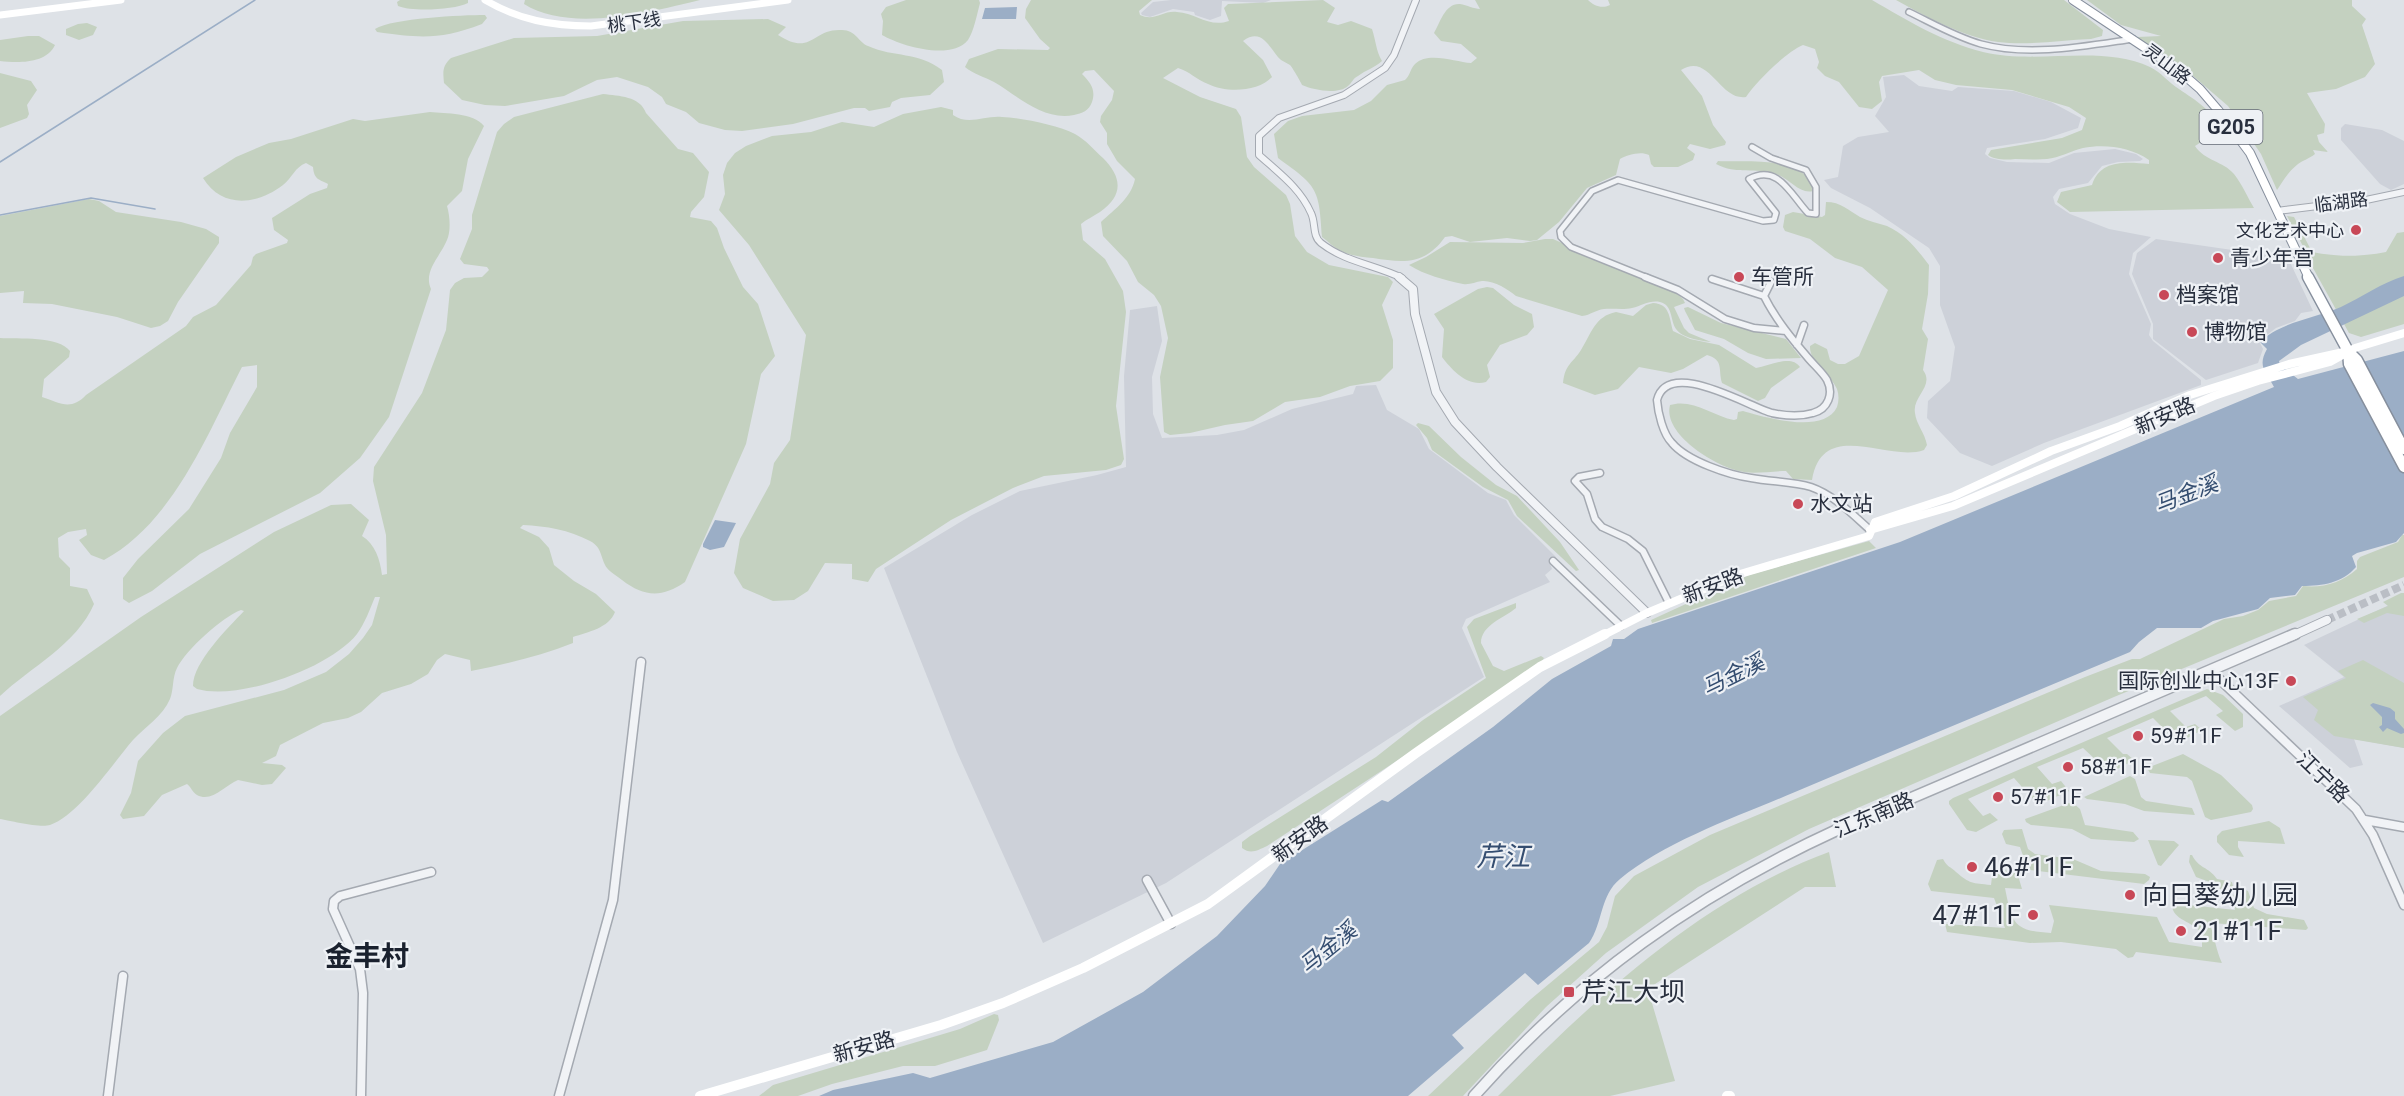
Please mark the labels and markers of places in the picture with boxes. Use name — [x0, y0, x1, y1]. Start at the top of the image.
place label: 文化艺术中心 — [2236, 220, 2344, 241]
marker: 文化艺术中心 — [2349, 223, 2363, 237]
place label: 青少年宫 — [2230, 246, 2314, 270]
marker: 青少年宫 — [2211, 251, 2225, 265]
place label: 车管所 — [1751, 265, 1814, 289]
marker: 车管所 — [1732, 270, 1746, 284]
place label: 档案馆 — [2176, 283, 2239, 307]
marker: 档案馆 — [2157, 288, 2171, 302]
place label: 博物馆 — [2204, 320, 2267, 344]
marker: 博物馆 — [2185, 325, 2199, 339]
place label: 水文站 — [1810, 492, 1873, 516]
marker: 水文站 — [1791, 497, 1805, 511]
place label: 国际创业中心13F — [2118, 669, 2279, 693]
marker: 国际创业中心13F — [2284, 674, 2298, 688]
place label: 59#11F — [2150, 724, 2222, 748]
marker: 59#11F — [2131, 729, 2145, 743]
place label: 58#11F — [2080, 755, 2152, 779]
marker: 58#11F — [2061, 760, 2075, 774]
place label: 57#11F — [2010, 785, 2082, 809]
marker: 57#11F — [1991, 790, 2005, 804]
place label: 46#11F — [1984, 852, 2073, 882]
marker: 46#11F — [1965, 860, 1979, 874]
place label: 向日葵幼儿园 — [2142, 880, 2298, 910]
marker: 向日葵幼儿园 — [2123, 888, 2137, 902]
place label: 47#11F — [1932, 900, 2021, 930]
marker: 47#11F — [2026, 908, 2040, 922]
place label: 21#11F — [2193, 916, 2282, 946]
marker: 21#11F — [2174, 924, 2188, 938]
place label: 芹江大坝 — [1581, 977, 1685, 1007]
marker: 芹江大坝 — [1562, 985, 1576, 999]

